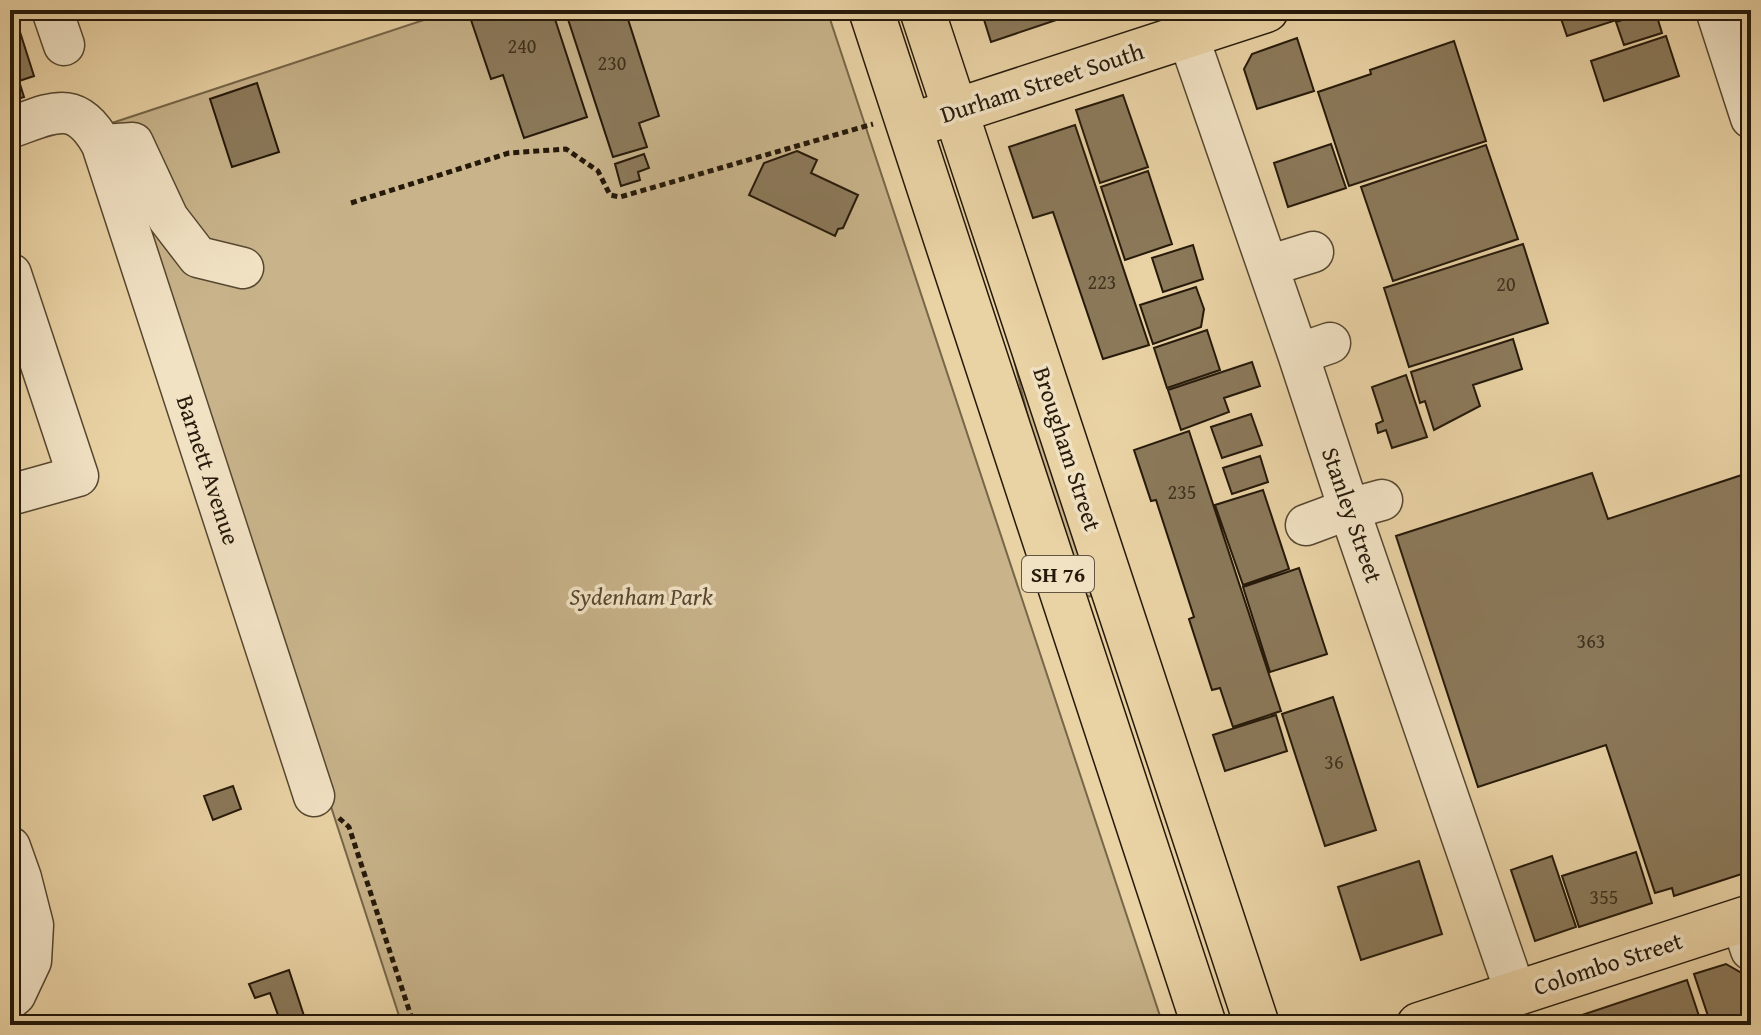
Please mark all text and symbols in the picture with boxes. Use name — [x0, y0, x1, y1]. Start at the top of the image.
house number: 240 — [508, 31, 536, 60]
street label: Durham Street South — [936, 33, 1149, 132]
house number: 230 — [598, 48, 626, 77]
house number: 223 — [1088, 267, 1116, 296]
house number: 20 — [1496, 269, 1516, 298]
street label: Brougham Street — [1024, 362, 1111, 536]
street label: Barnett Avenue — [168, 390, 249, 549]
street label: Stanley Street — [1313, 442, 1392, 588]
house number: 235 — [1168, 477, 1196, 506]
road number: SH 76 — [1022, 556, 1094, 592]
park label: Sydenham Park — [569, 579, 713, 614]
house number: 363 — [1577, 626, 1605, 655]
house number: 36 — [1324, 747, 1344, 776]
house number: 355 — [1590, 882, 1618, 911]
street label: Colombo Street — [1529, 923, 1687, 1004]

